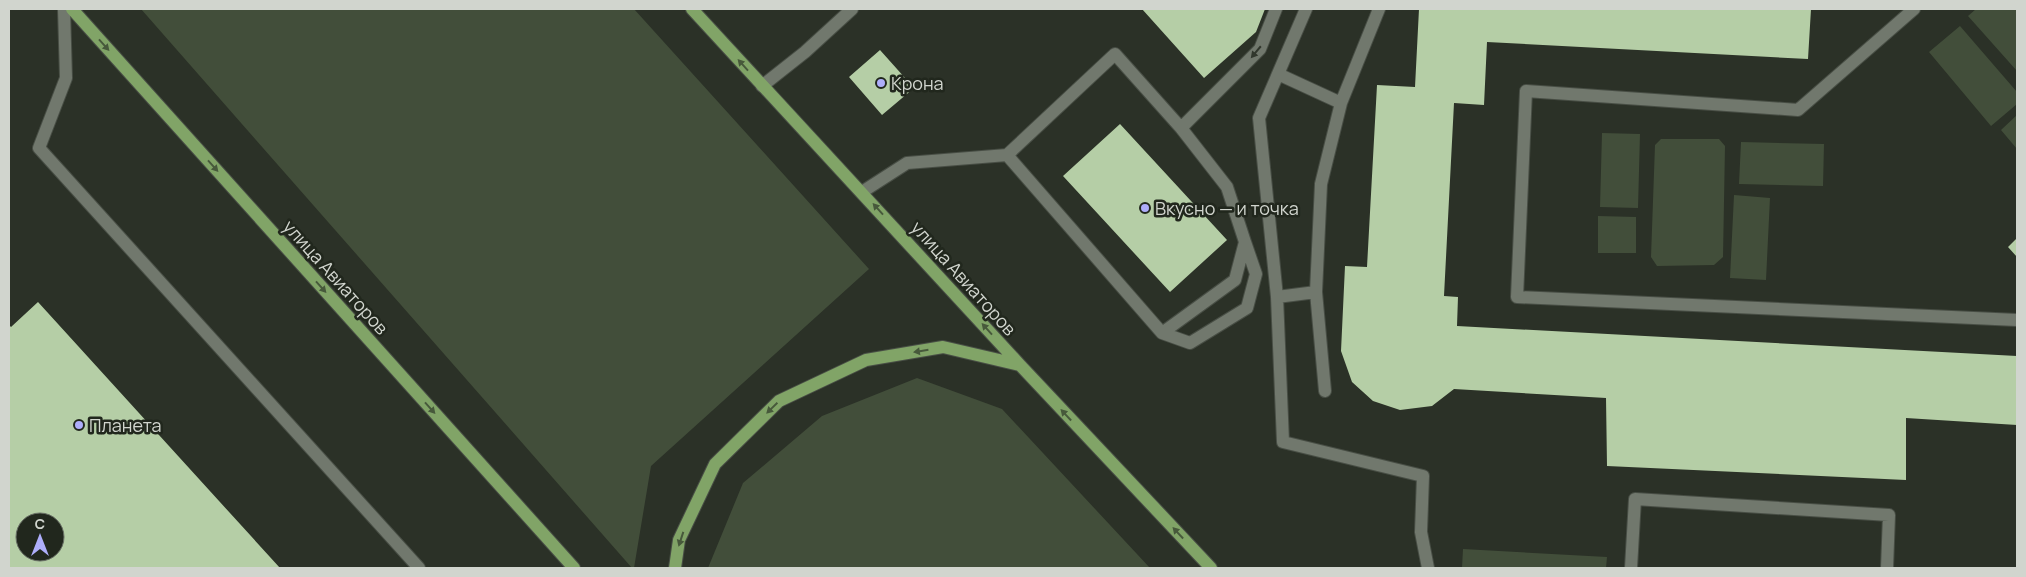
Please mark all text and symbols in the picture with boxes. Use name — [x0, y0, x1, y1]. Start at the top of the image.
one-way arrow — [98, 39, 110, 51]
one-way arrow — [1250, 46, 1261, 59]
one-way arrow — [737, 59, 749, 71]
place label: Крона — [891, 71, 944, 95]
marker: Крона — [875, 77, 887, 89]
one-way arrow — [207, 159, 218, 172]
place label: Вкусно — и точка — [1155, 196, 1299, 220]
marker: Вкусно — и точка — [1139, 202, 1151, 214]
one-way arrow — [872, 204, 884, 216]
street label: улица Авиаторов — [278, 215, 394, 340]
street label: улица Авиаторов — [906, 216, 1022, 341]
one-way arrow — [315, 280, 327, 292]
one-way arrow — [981, 324, 993, 336]
one-way arrow — [913, 347, 929, 355]
one-way arrow — [424, 401, 436, 413]
one-way arrow — [766, 402, 778, 414]
one-way arrow — [1060, 409, 1072, 421]
place label: Планета — [89, 413, 162, 437]
marker: Планета — [73, 419, 85, 431]
north arrow — [15, 512, 65, 562]
text: С — [35, 514, 45, 533]
one-way arrow — [1172, 527, 1184, 539]
one-way arrow — [676, 532, 684, 547]

